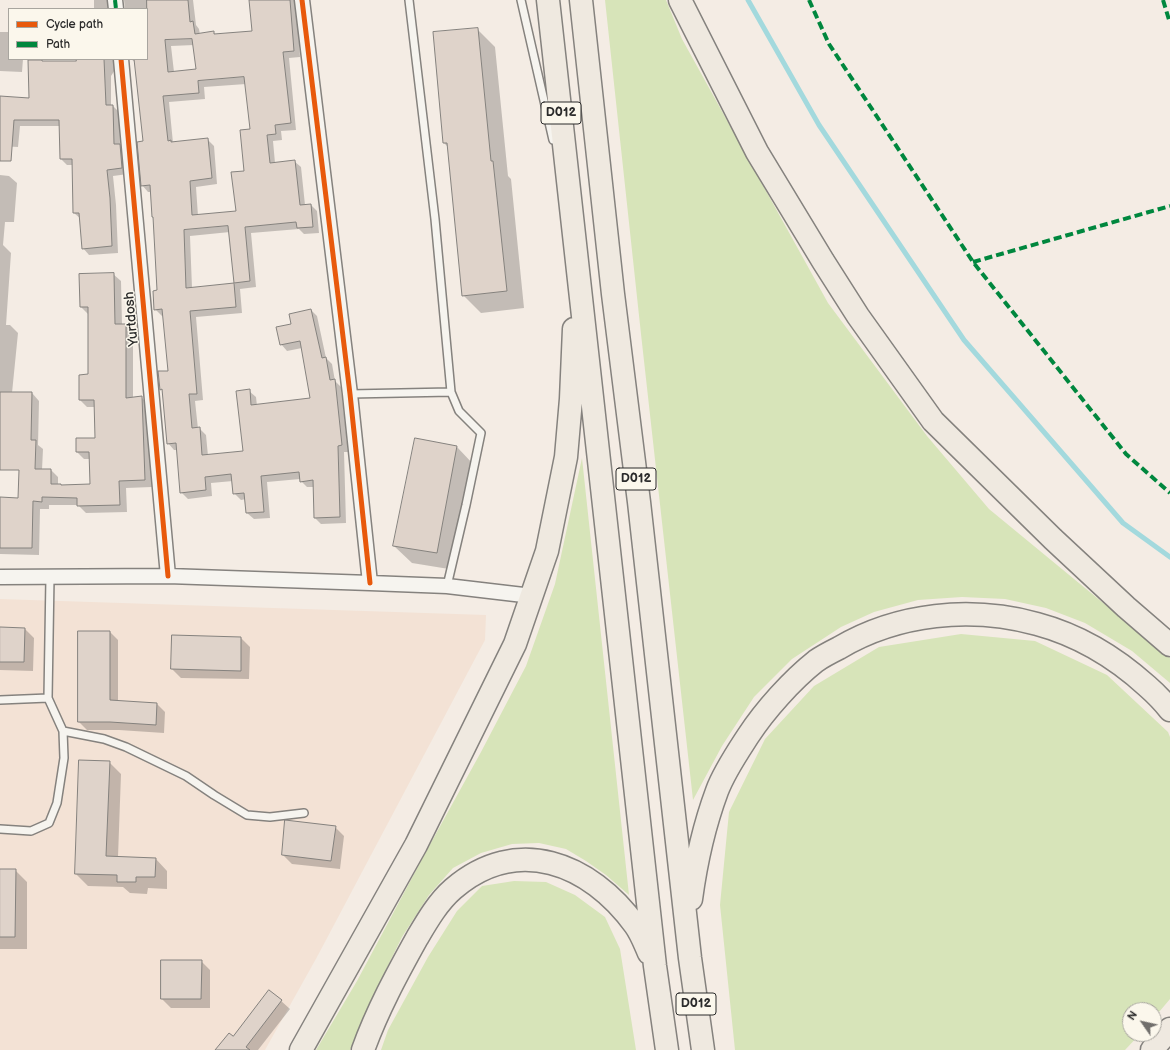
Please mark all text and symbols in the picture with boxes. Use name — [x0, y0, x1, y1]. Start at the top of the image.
legend — [8, 8, 148, 60]
text: Cycle path — [46, 17, 103, 32]
text: Path — [46, 37, 70, 52]
road number: D012 — [541, 102, 581, 124]
street label: Yurtdosh — [121, 291, 143, 347]
road number: D012 — [616, 468, 656, 490]
road number: D012 — [676, 993, 716, 1015]
north arrow — [1122, 1002, 1162, 1042]
text: N — [1125, 1009, 1140, 1023]

